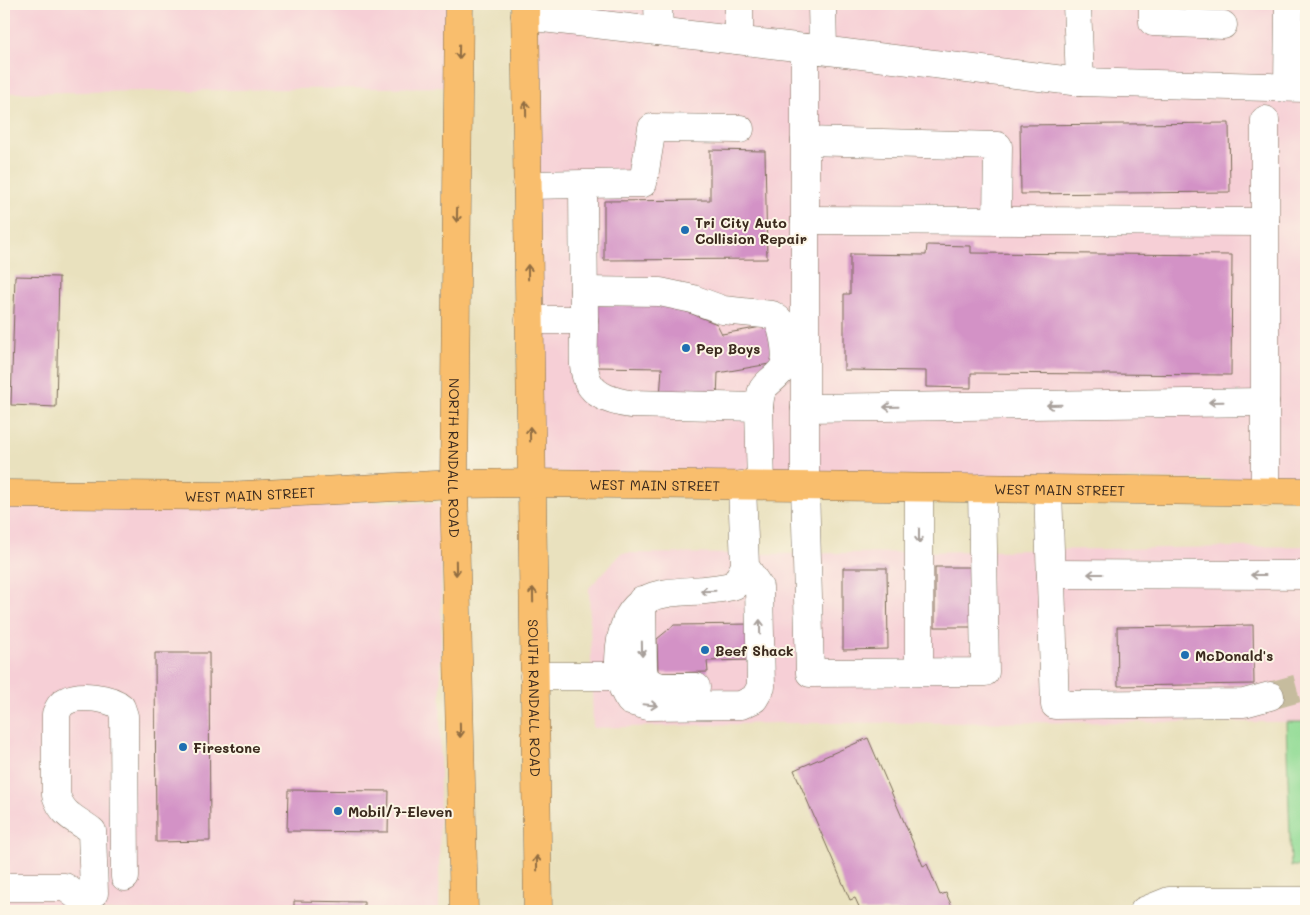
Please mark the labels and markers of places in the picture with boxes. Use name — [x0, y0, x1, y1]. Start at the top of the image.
place label: Tri City Auto Collision Repair — [695, 213, 807, 248]
marker: Tri City Auto Collision Repair — [679, 224, 691, 236]
place label: Pep Boys — [696, 339, 760, 358]
marker: Pep Boys — [680, 342, 692, 354]
place label: Beef Shack — [715, 641, 794, 660]
marker: Beef Shack — [699, 644, 711, 656]
place label: McDonald's — [1195, 646, 1273, 665]
marker: McDonald's — [1179, 649, 1191, 661]
place label: Firestone — [193, 738, 261, 757]
marker: Firestone — [177, 741, 189, 753]
place label: Mobil/7-Eleven — [348, 802, 452, 821]
marker: Mobil/7-Eleven — [332, 805, 344, 817]

